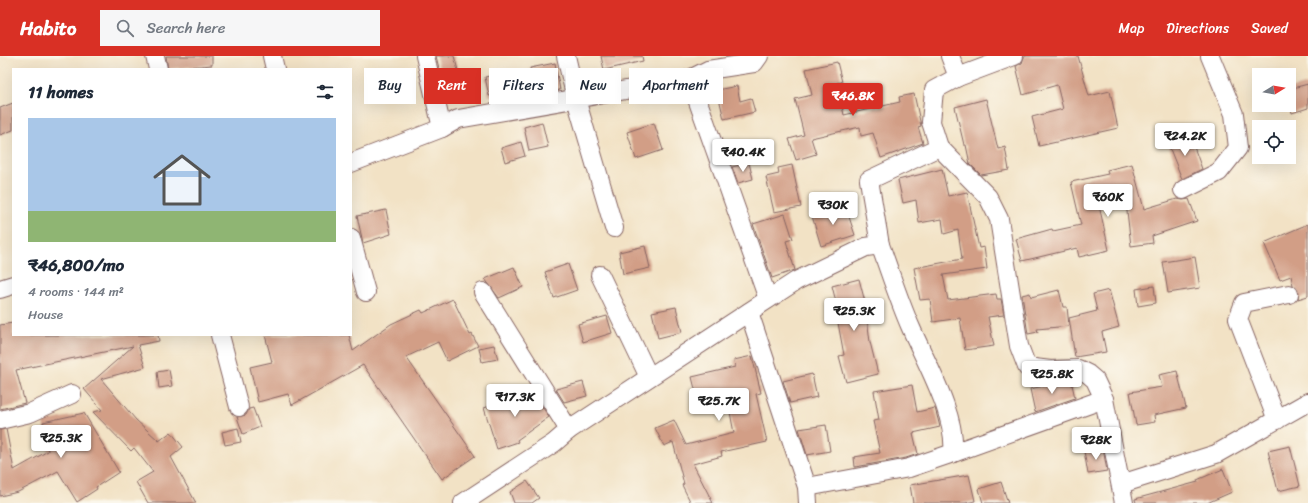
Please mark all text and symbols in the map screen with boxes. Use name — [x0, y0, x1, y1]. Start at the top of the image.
search box — [100, 10, 380, 46]
text: Habito — [20, 12, 76, 45]
text: Search here — [146, 15, 225, 41]
text: Map — [1118, 16, 1144, 41]
text: Directions — [1166, 16, 1229, 41]
text: Saved — [1251, 16, 1288, 41]
icon: search — [114, 17, 136, 39]
chip: Buy — [364, 68, 416, 104]
chip: Rent — [424, 68, 481, 104]
chip: Filters — [489, 68, 558, 104]
chip: New — [566, 68, 621, 104]
chip: Apartment — [629, 68, 723, 104]
north arrow — [1252, 68, 1296, 112]
map controls — [1252, 68, 1296, 164]
text: 11 homes — [28, 77, 93, 107]
icon: filters — [314, 81, 336, 103]
pin: ₹46.8K — [820, 83, 886, 117]
text: ₹46.8K — [832, 84, 874, 107]
button: locate — [1252, 120, 1296, 164]
pin: ₹24.2K — [1152, 123, 1218, 157]
text: ₹24.2K — [1164, 124, 1206, 147]
pin: ₹40.4K — [710, 139, 776, 173]
text: ₹40.4K — [721, 140, 765, 163]
icon: home — [146, 144, 218, 216]
pin: ₹60K — [1084, 184, 1132, 218]
text: ₹60K — [1093, 185, 1123, 208]
pin: ₹30K — [809, 192, 857, 226]
text: ₹30K — [818, 193, 848, 216]
text: ₹46,800/mo — [28, 250, 124, 280]
text: 4 rooms · 144 m² — [28, 280, 124, 303]
pin: ₹25.3K — [821, 298, 887, 332]
text: ₹25.3K — [833, 299, 875, 322]
text: House — [28, 303, 63, 326]
pin: ₹25.8K — [1019, 361, 1085, 395]
text: ₹25.8K — [1031, 362, 1073, 385]
pin: ₹17.3K — [482, 384, 548, 418]
text: ₹17.3K — [495, 385, 535, 408]
pin: ₹25.7K — [686, 388, 752, 422]
text: ₹25.7K — [698, 389, 740, 412]
pin: ₹25.3K — [28, 425, 94, 459]
text: ₹25.3K — [40, 426, 82, 449]
pin: ₹28K — [1072, 427, 1120, 461]
text: ₹28K — [1081, 428, 1111, 451]

